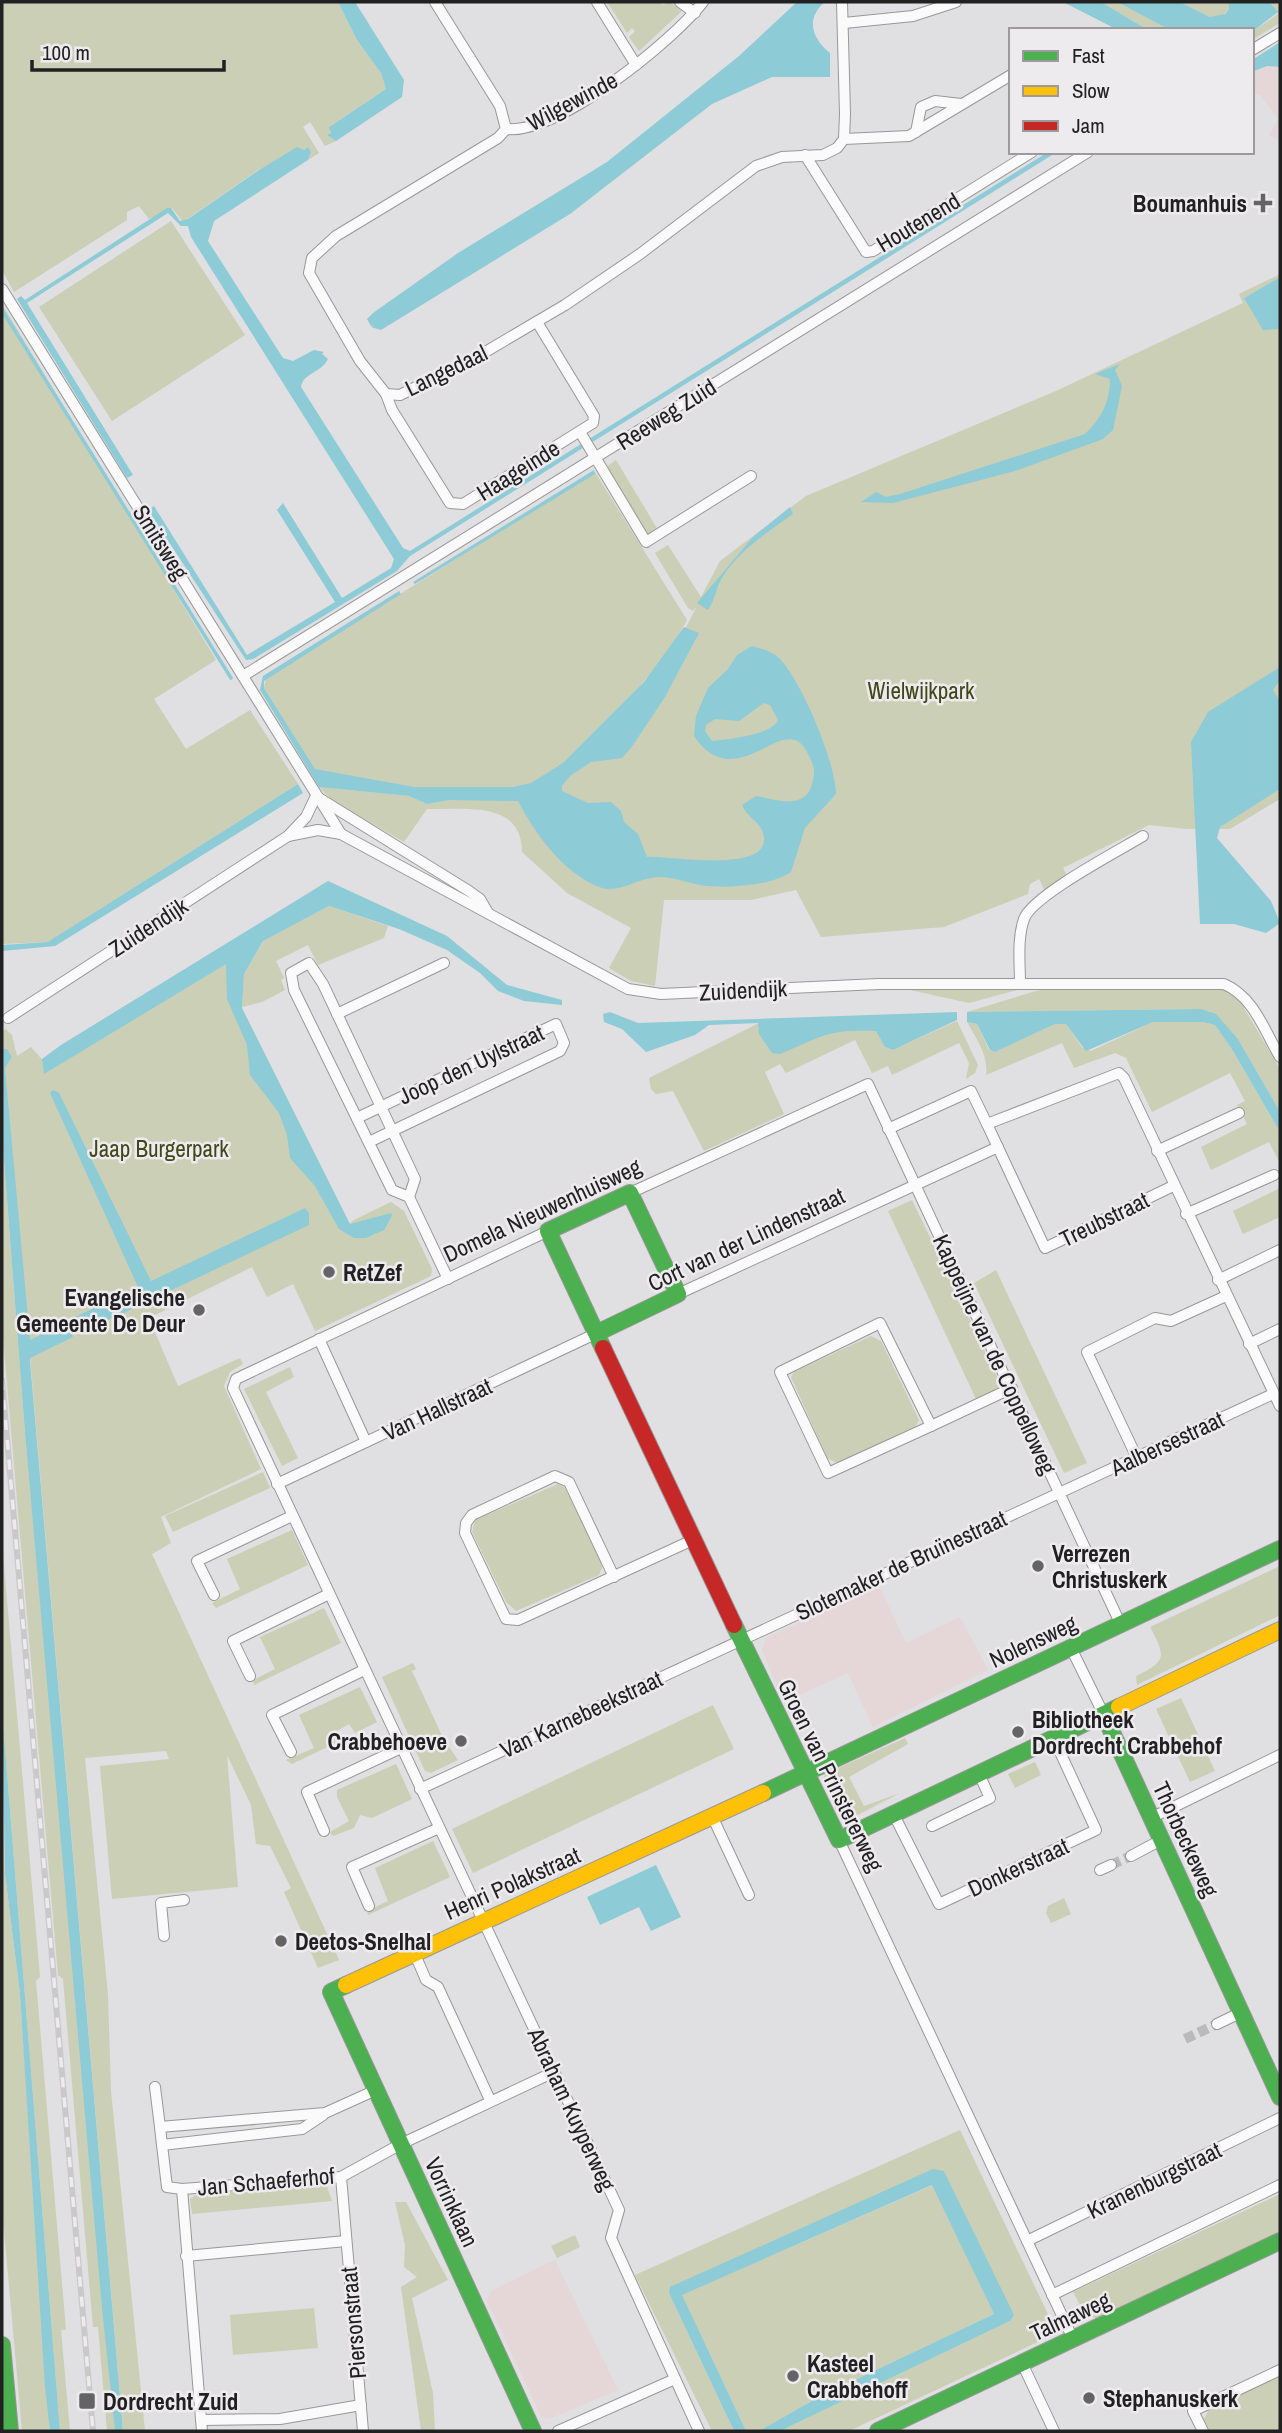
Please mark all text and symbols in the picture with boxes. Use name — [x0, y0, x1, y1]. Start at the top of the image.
scale bar — [32, 28, 224, 72]
legend — [1009, 28, 1254, 154]
text: 100 m — [42, 38, 90, 67]
text: Fast — [1072, 41, 1105, 70]
street label: Wilgewinde — [521, 64, 623, 138]
text: Slow — [1072, 76, 1110, 105]
text: Jam — [1072, 111, 1105, 140]
street label: Houtenend — [870, 185, 966, 259]
place label: Boumanhuis — [1133, 188, 1247, 219]
marker: Boumanhuis — [1253, 193, 1273, 213]
street label: Langedaal — [400, 337, 492, 403]
street label: Reeweg Zuid — [610, 371, 722, 457]
street label: Haageinde — [471, 432, 565, 508]
street label: Smitsweg — [126, 499, 196, 586]
park label: Wielwijkpark — [868, 675, 975, 706]
street label: Zuidendijk — [103, 890, 194, 964]
street label: Zuidendijk — [698, 972, 788, 1008]
street label: Joop den Uylstraat — [393, 1017, 549, 1111]
park label: Jaap Burgerpark — [89, 1133, 229, 1164]
street label: Domela Nieuwenhuisweg — [438, 1150, 646, 1269]
street label: Cort van der Lindenstraat — [643, 1180, 849, 1298]
street label: Treubstraat — [1054, 1184, 1154, 1254]
street label: Kappeijne van de Coppelloweg — [926, 1229, 1064, 1479]
place label: RetZef — [343, 1257, 402, 1288]
marker: RetZef — [321, 1264, 337, 1280]
place label: Evangelische Gemeente De Deur — [16, 1282, 186, 1339]
marker: Evangelische Gemeente De Deur — [191, 1302, 207, 1318]
street label: Van Hallstraat — [377, 1370, 497, 1448]
street label: Aalbersestraat — [1104, 1403, 1229, 1483]
street label: Slotemaker de Bruïnestraat — [790, 1502, 1012, 1628]
place label: Verrezen Christuskerk — [1052, 1538, 1168, 1595]
marker: Verrezen Christuskerk — [1030, 1558, 1046, 1574]
street label: Nolensweg — [984, 1607, 1082, 1675]
street label: Van Karnebeekstraat — [495, 1663, 667, 1765]
street label: Groen van Prinstererweg — [771, 1674, 891, 1877]
place label: Bibliotheek Dordrecht Crabbehof — [1032, 1704, 1222, 1761]
marker: Bibliotheek Dordrecht Crabbehof — [1010, 1724, 1026, 1740]
place label: Crabbehoeve — [328, 1726, 447, 1757]
marker: Crabbehoeve — [453, 1733, 469, 1749]
street label: Thorbeckeweg — [1146, 1776, 1226, 1902]
street label: Donkerstraat — [963, 1830, 1073, 1904]
street label: Henri Polakstraat — [439, 1839, 585, 1927]
place label: Deetos-Snelhal — [295, 1926, 431, 1957]
marker: Deetos-Snelhal — [273, 1933, 289, 1949]
street label: Abraham Kuyperweg — [520, 2022, 623, 2196]
street label: Kranenburgstraat — [1082, 2134, 1226, 2226]
street label: Vorrinklaan — [418, 2152, 486, 2252]
street label: Jan Schaeferhof — [196, 2160, 337, 2202]
street label: Piersonstraat — [333, 2266, 373, 2380]
street label: Talmaweg — [1025, 2284, 1116, 2348]
place label: Kasteel Crabbehoff — [807, 2348, 908, 2405]
marker: Kasteel Crabbehoff — [785, 2368, 801, 2384]
place label: Stephanuskerk — [1103, 2383, 1239, 2414]
place label: Dordrecht Zuid — [103, 2386, 238, 2417]
marker: Stephanuskerk — [1081, 2390, 1097, 2406]
marker: Dordrecht Zuid — [77, 2391, 97, 2411]

